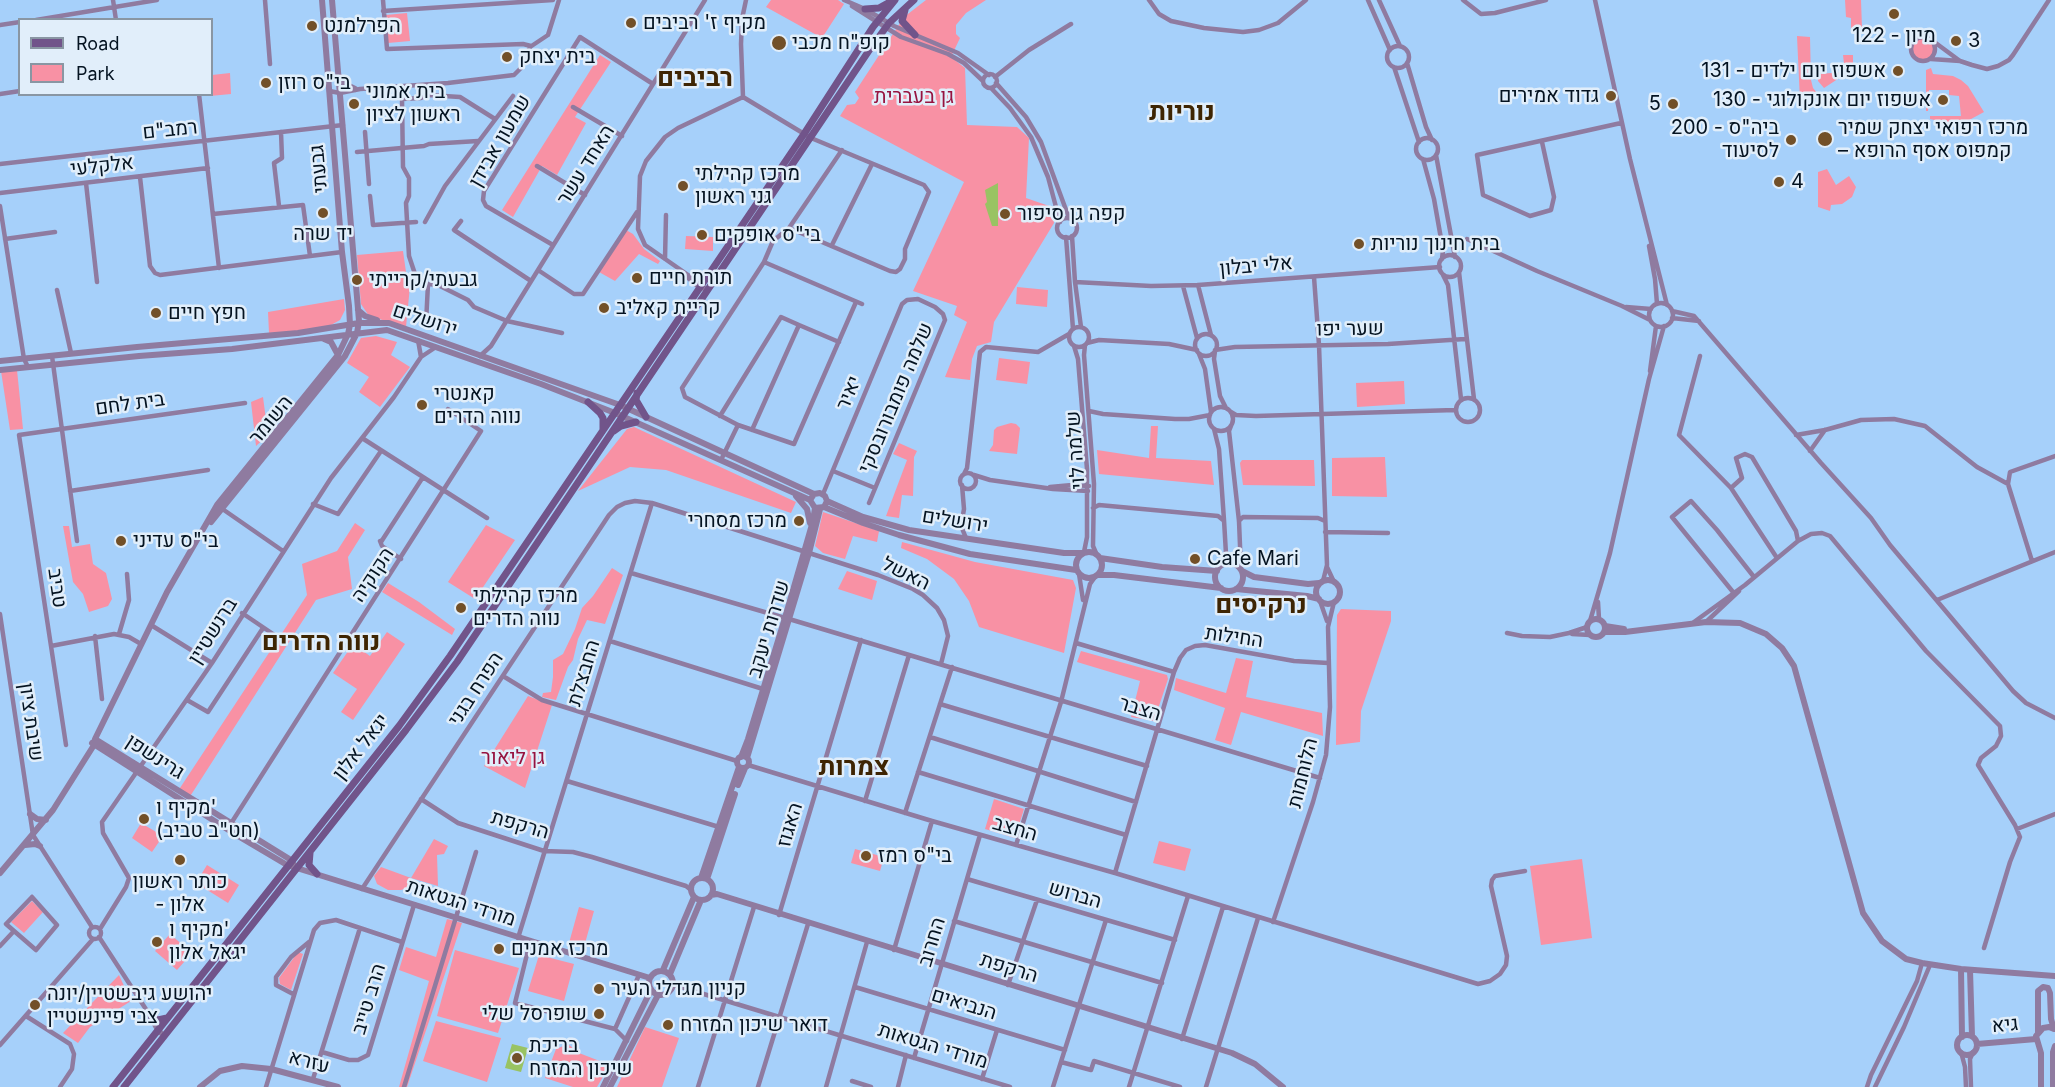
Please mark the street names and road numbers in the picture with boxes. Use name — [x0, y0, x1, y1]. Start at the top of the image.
street label: שמעון אבידן — [464, 90, 536, 192]
street label: רמב"ם — [141, 115, 199, 145]
street label: האחד עשר — [552, 120, 620, 210]
street label: גבעתי — [305, 144, 333, 194]
street label: אלקלעי — [69, 151, 135, 181]
street label: אלי יבלון — [1218, 251, 1294, 281]
street label: ירושלים — [390, 298, 460, 342]
street label: שער יפו — [1316, 316, 1384, 342]
street label: שלמה פומבורובסקי — [853, 319, 939, 477]
street label: יאיר — [831, 372, 867, 414]
street label: בית לחם — [94, 387, 166, 421]
street label: השומר — [244, 391, 298, 449]
street label: שלמה לוי — [1061, 410, 1091, 490]
street label: ירושלים — [920, 504, 990, 538]
street label: הקוקיה — [347, 543, 399, 607]
street label: האשל — [878, 552, 934, 596]
street label: טביב — [42, 567, 72, 609]
street label: שדרות יעקב — [743, 577, 795, 681]
street label: ברנשטיין — [183, 593, 243, 669]
street label: החילות — [1203, 621, 1265, 653]
street label: החבצלת — [563, 637, 605, 709]
street label: הפרח בגני — [443, 647, 509, 731]
street label: שיבת ציון — [14, 681, 48, 763]
street label: הצבר — [1116, 691, 1164, 727]
street label: יגאל אלון — [328, 709, 394, 785]
street label: גרינשפן — [121, 729, 189, 785]
street label: הלוחמות — [1283, 736, 1323, 810]
street label: האגוז — [772, 800, 808, 850]
street label: הרקפת — [488, 805, 552, 845]
street label: החצב — [990, 811, 1040, 847]
street label: מורדי הגטאות — [403, 874, 519, 932]
street label: הברוש — [1046, 876, 1104, 914]
street label: החרוב — [913, 915, 951, 969]
street label: הרקפת — [977, 948, 1041, 988]
street label: הרב טייב — [347, 961, 391, 1037]
street label: הנביאים — [928, 983, 1000, 1025]
street label: גיא — [1991, 1012, 2019, 1038]
street label: מורדי הגטאות — [875, 1018, 991, 1074]
street label: עזרא — [286, 1045, 332, 1079]

